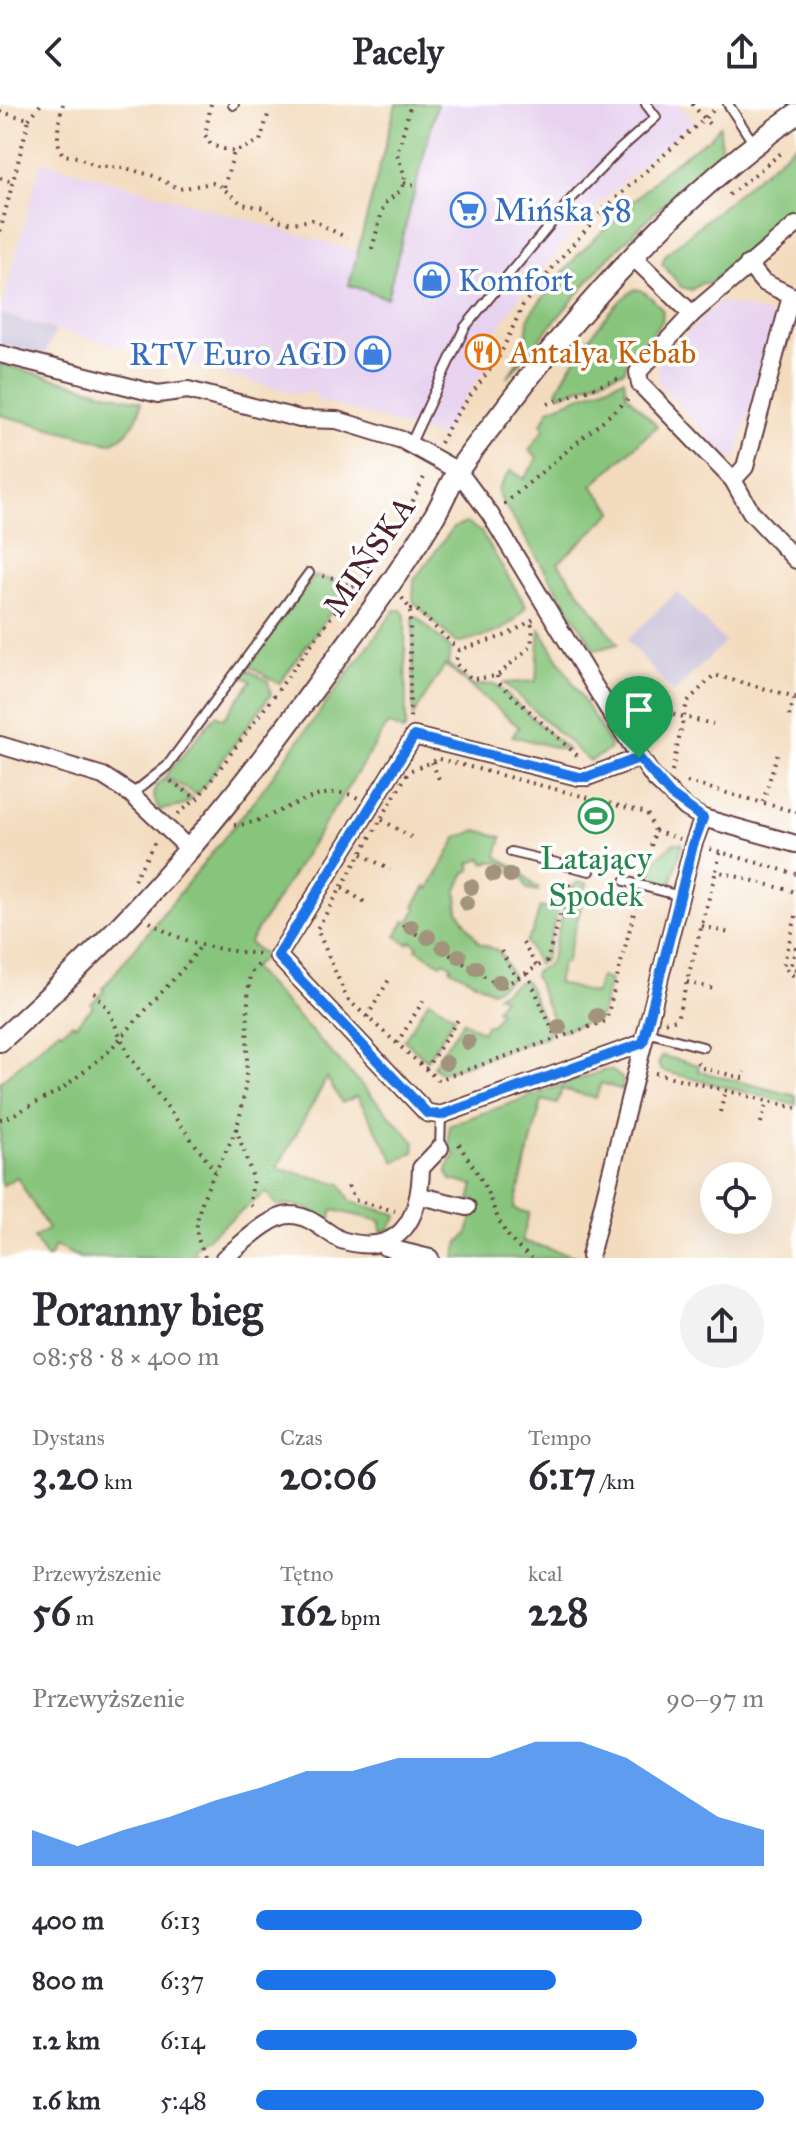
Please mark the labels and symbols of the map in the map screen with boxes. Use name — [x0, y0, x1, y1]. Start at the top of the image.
supermarket icon: Mińska 58 — [449, 191, 487, 229]
place label: Mińska 58 — [494, 191, 632, 230]
shop icon: Komfort — [413, 261, 451, 299]
place label: Komfort — [458, 261, 574, 300]
restaurant icon: Antalya Kebab — [464, 333, 502, 371]
place label: Antalya Kebab — [507, 333, 696, 372]
place label: RTV Euro AGD — [129, 335, 347, 374]
shop icon: RTV Euro AGD — [354, 335, 392, 373]
street label: MIŃSKA — [314, 488, 424, 624]
pin — [605, 676, 673, 758]
sports icon: Latający Spodek — [577, 797, 615, 835]
place label: Latający Spodek — [540, 839, 653, 915]

